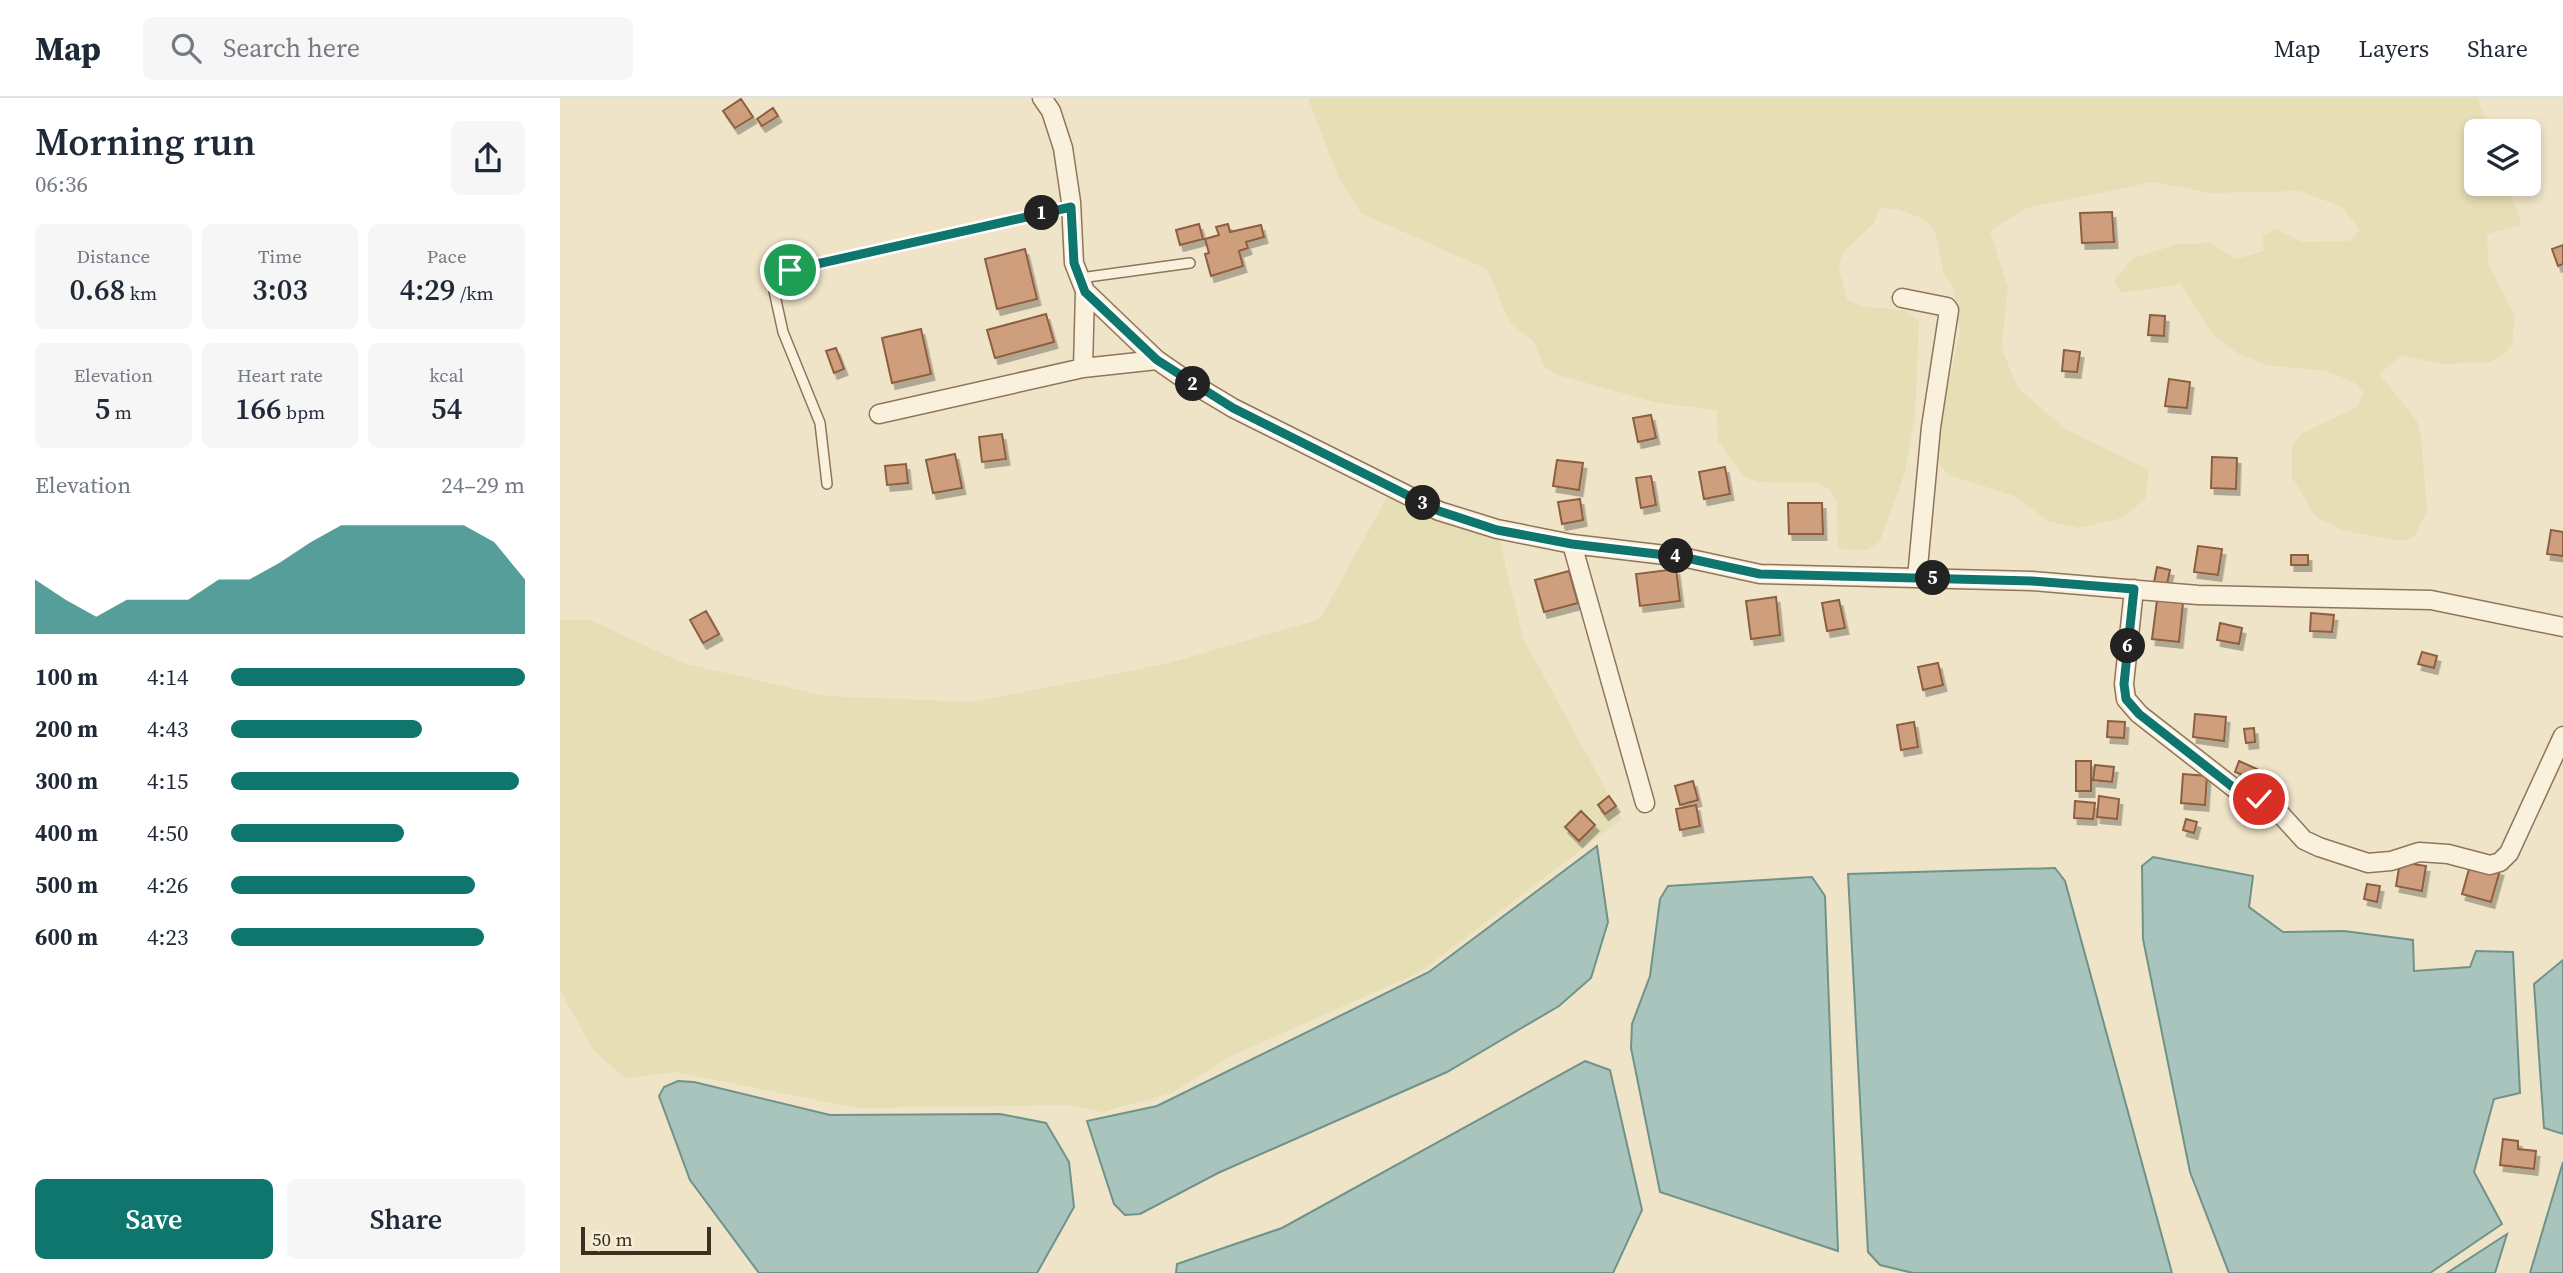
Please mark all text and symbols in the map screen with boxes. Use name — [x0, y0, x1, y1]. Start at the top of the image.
search box — [143, 17, 633, 80]
text: Map — [35, 26, 101, 71]
icon: search — [167, 29, 205, 67]
text: Search here — [223, 30, 360, 66]
text: Map — [2274, 32, 2321, 65]
text: Layers — [2359, 32, 2429, 65]
text: Share — [2467, 32, 2528, 65]
text: Morning run — [35, 116, 256, 168]
map controls — [2464, 119, 2541, 196]
button: layers — [2464, 119, 2541, 196]
button: share — [451, 121, 525, 195]
text: 06:36 — [35, 168, 88, 200]
pin: 1 — [1024, 195, 1060, 230]
text: 1 — [1036, 199, 1047, 225]
pin — [760, 240, 820, 300]
text: Distance — [77, 243, 150, 269]
text: Time — [258, 243, 302, 269]
text: Pace — [427, 243, 467, 269]
icon: arrive — [771, 251, 809, 289]
text: 0.68 — [69, 269, 125, 310]
text: 3:03 — [252, 269, 308, 310]
text: 4:29 — [400, 269, 455, 310]
text: km — [125, 280, 157, 306]
text: /km — [455, 280, 494, 306]
text: Elevation — [74, 362, 153, 388]
text: Heart rate — [237, 362, 323, 388]
text: kcal — [429, 362, 464, 388]
pin: 2 — [1176, 366, 1210, 402]
text: 2 — [1187, 370, 1198, 396]
text: 5 — [95, 388, 110, 429]
text: 166 — [235, 388, 282, 429]
text: 54 — [431, 388, 462, 429]
text: m — [110, 399, 132, 425]
text: bpm — [282, 399, 325, 425]
text: Elevation — [35, 469, 131, 501]
text: 24–29 m — [441, 469, 525, 501]
pin: 3 — [1406, 486, 1440, 520]
text: 3 — [1417, 489, 1428, 515]
pin: 4 — [1658, 538, 1694, 574]
text: 4 — [1670, 542, 1681, 568]
pin: 5 — [1916, 560, 1950, 596]
text: 5 — [1927, 564, 1938, 590]
pin: 6 — [2110, 628, 2146, 664]
text: 6 — [2122, 632, 2133, 658]
text: 100 m — [35, 661, 98, 693]
text: 4:14 — [147, 661, 188, 693]
text: 200 m — [35, 713, 98, 745]
text: 4:43 — [147, 713, 188, 745]
text: 300 m — [35, 765, 98, 797]
text: 4:15 — [147, 765, 188, 797]
pin — [2229, 769, 2289, 829]
icon: check — [2240, 780, 2278, 818]
text: 400 m — [35, 817, 98, 849]
text: 4:50 — [147, 817, 188, 849]
text: 500 m — [35, 869, 98, 901]
text: 4:26 — [147, 869, 188, 901]
text: 600 m — [35, 921, 98, 953]
text: 4:23 — [147, 921, 188, 953]
button: Save — [35, 1179, 273, 1259]
button: Share — [287, 1179, 525, 1259]
scale bar — [581, 1224, 710, 1256]
text: 50 m — [592, 1226, 633, 1252]

